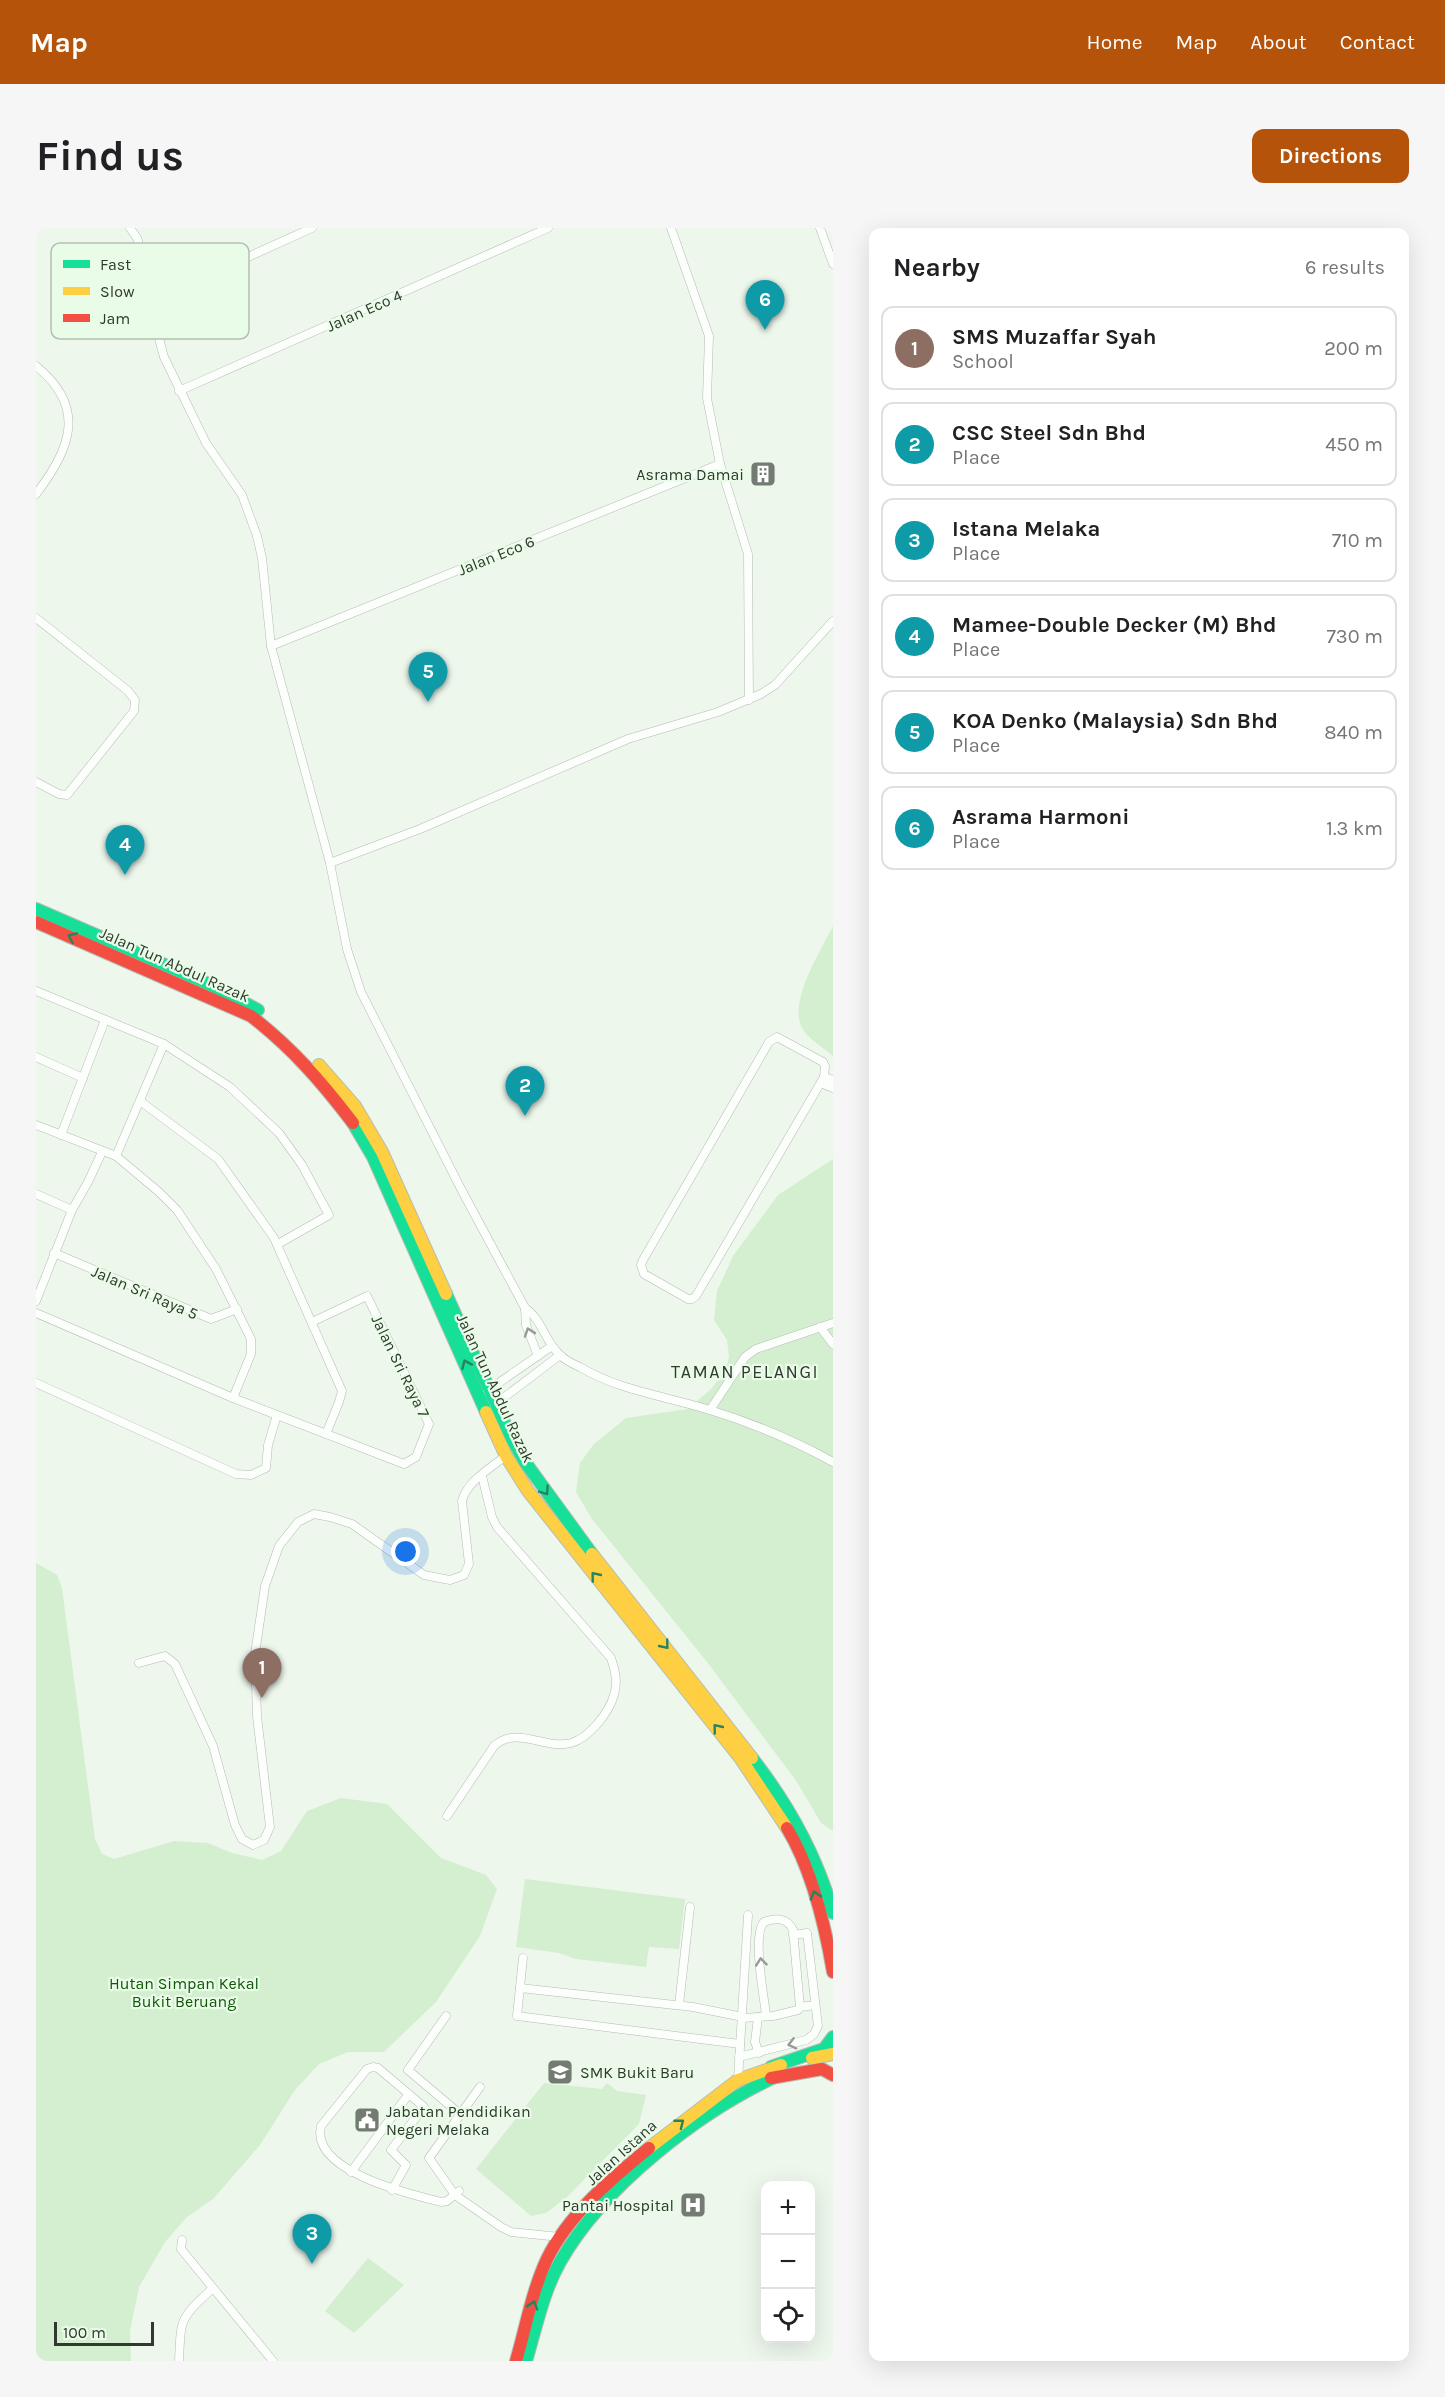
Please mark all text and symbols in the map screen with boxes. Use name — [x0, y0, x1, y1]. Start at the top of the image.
text: Map — [30, 26, 88, 59]
text: Home — [1087, 30, 1143, 54]
text: Map — [1176, 30, 1217, 54]
text: About — [1250, 30, 1307, 54]
text: Contact — [1340, 30, 1415, 54]
button: Directions — [1252, 129, 1409, 183]
text: Find us — [36, 131, 184, 181]
legend — [51, 243, 249, 339]
text: Nearby — [893, 252, 980, 283]
text: Fast — [100, 255, 131, 274]
text: 6 results — [1305, 256, 1385, 279]
pin: 6 — [746, 280, 784, 330]
text: Slow — [100, 282, 135, 301]
street label: Jalan Eco 4 — [323, 285, 405, 336]
text: Jam — [100, 309, 130, 328]
text: SMS Muzaffar Syah — [952, 324, 1157, 350]
text: 1 — [911, 337, 918, 360]
text: 200 m — [1324, 337, 1383, 360]
text: School — [952, 350, 1014, 373]
text: CSC Steel Sdn Bhd — [952, 420, 1146, 446]
text: 2 — [908, 433, 921, 456]
text: 450 m — [1325, 433, 1383, 456]
text: Place — [952, 446, 1000, 469]
building icon: Asrama Damai — [748, 459, 778, 489]
place label: Asrama Damai — [636, 465, 744, 484]
text: Istana Melaka — [952, 516, 1100, 542]
text: 3 — [908, 529, 921, 552]
text: 710 m — [1332, 529, 1383, 552]
street label: Jalan Eco 6 — [455, 531, 537, 579]
text: Place — [952, 542, 1000, 565]
text: Mamee-Double Decker (M) Bhd — [952, 612, 1276, 638]
text: 4 — [909, 625, 920, 648]
text: 730 m — [1326, 625, 1383, 648]
text: Place — [952, 638, 1000, 661]
pin: 5 — [408, 652, 448, 702]
text: KOA Denko (Malaysia) Sdn Bhd — [952, 708, 1278, 734]
text: 5 — [909, 721, 920, 744]
text: 840 m — [1324, 721, 1383, 744]
text: Place — [952, 734, 1000, 757]
text: Asrama Harmoni — [952, 804, 1129, 830]
text: 6 — [908, 817, 921, 840]
text: 1.3 km — [1326, 817, 1383, 840]
pin: 4 — [106, 826, 145, 875]
text: Place — [952, 830, 1000, 853]
street label: Jalan Tun Abdul Razak — [97, 923, 253, 1006]
one-way arrow — [67, 932, 78, 944]
pin: 2 — [506, 1066, 544, 1116]
street label: Jalan Sri Raya 5 — [89, 1261, 201, 1323]
street label: Jalan Tun Abdul Razak — [453, 1311, 538, 1466]
street label: Jalan Sri Raya 7 — [367, 1312, 434, 1421]
one-way arrow — [523, 1327, 536, 1338]
one-way arrow — [461, 1359, 473, 1370]
district label: TAMAN PELANGI — [671, 1361, 819, 1383]
one-way arrow — [538, 1484, 549, 1495]
your location — [391, 1537, 420, 1566]
one-way arrow — [592, 1571, 603, 1582]
one-way arrow — [657, 1638, 668, 1649]
pin: 1 — [242, 1648, 282, 1698]
one-way arrow — [713, 1724, 724, 1735]
one-way arrow — [810, 1890, 822, 1901]
one-way arrow — [755, 1958, 768, 1967]
park label: Hutan Simpan Kekal Bukit Beruang — [109, 1974, 259, 2011]
one-way arrow — [787, 2037, 798, 2049]
school or university icon: SMK Bukit Baru — [545, 2057, 575, 2087]
place label: SMK Bukit Baru — [580, 2063, 694, 2082]
place label: Jabatan Pendidikan Negeri Melaka — [386, 2102, 531, 2139]
public building icon: Jabatan Pendidikan Negeri Melaka — [352, 2105, 382, 2135]
street label: Jalan Istana — [582, 2116, 660, 2189]
one-way arrow — [673, 2119, 684, 2130]
map controls — [761, 2181, 815, 2343]
button: + — [761, 2181, 815, 2235]
hospital icon: Pantai Hospital — [678, 2190, 708, 2220]
place label: Pantai Hospital — [562, 2196, 674, 2215]
pin: 3 — [292, 2214, 332, 2264]
button: − — [761, 2235, 815, 2289]
button: locate — [761, 2289, 815, 2343]
one-way arrow — [526, 2300, 538, 2311]
scale bar — [54, 2319, 154, 2346]
text: 100 m — [63, 2323, 106, 2342]

